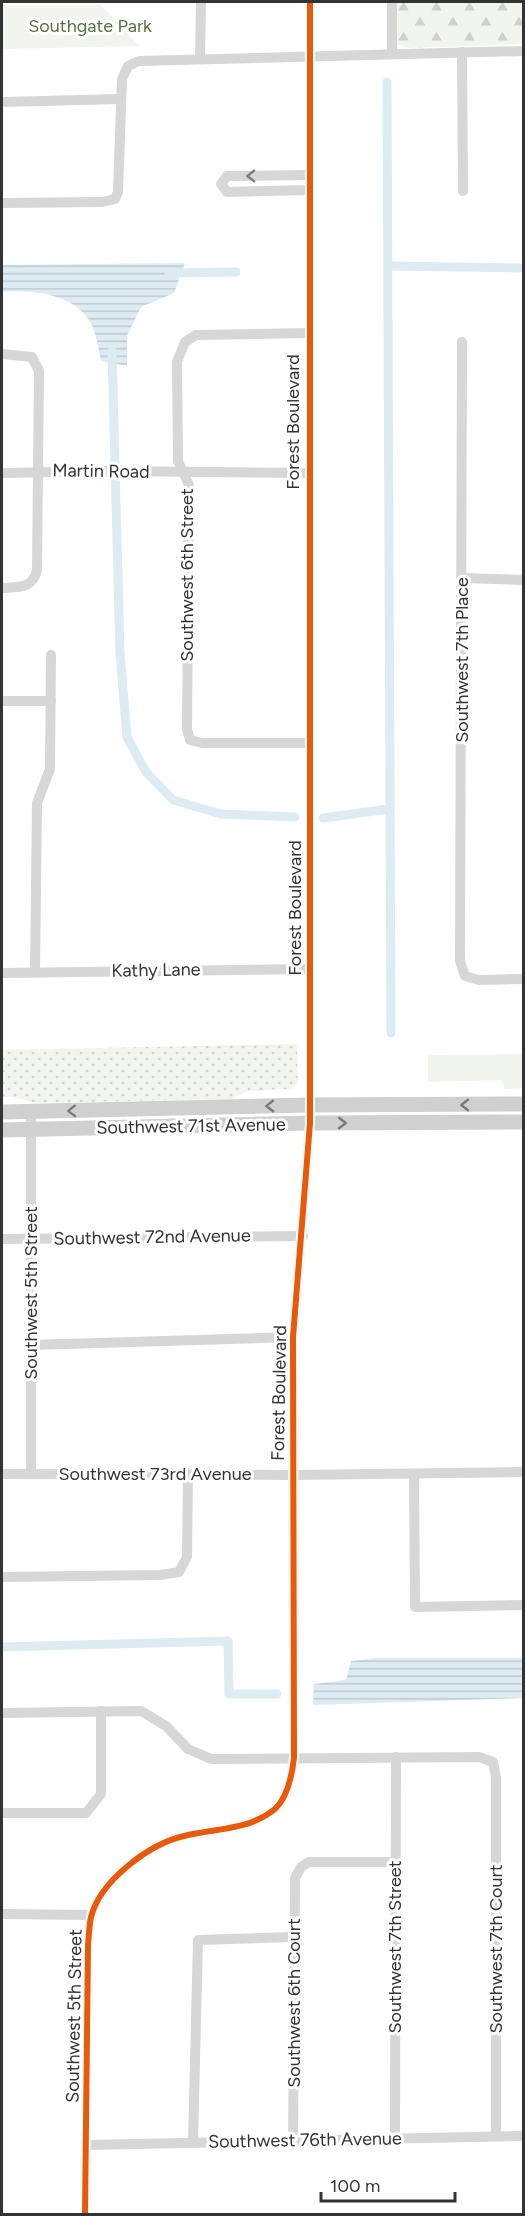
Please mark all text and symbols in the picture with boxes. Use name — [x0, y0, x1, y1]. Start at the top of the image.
park label: Southgate Park — [28, 15, 152, 37]
one-way arrow — [247, 169, 256, 182]
street label: Forest Boulevard — [282, 354, 304, 490]
street label: Martin Road — [52, 459, 150, 483]
street label: Southwest 6th Street — [176, 488, 198, 662]
street label: Southwest 7th Place — [451, 577, 473, 743]
street label: Forest Boulevard — [284, 840, 306, 976]
street label: Kathy Lane — [111, 958, 201, 982]
one-way arrow — [461, 1099, 470, 1111]
one-way arrow — [266, 1100, 275, 1112]
one-way arrow — [67, 1105, 76, 1117]
street label: Southwest 71st Avenue — [96, 1113, 286, 1139]
one-way arrow — [338, 1117, 347, 1129]
street label: Southwest 5th Street — [20, 1206, 42, 1380]
street label: Southwest 72nd Avenue — [53, 1224, 251, 1250]
street label: Forest Boulevard — [267, 1325, 291, 1461]
street label: Southwest 73rd Avenue — [58, 1463, 252, 1485]
street label: Southwest 7th Street — [384, 1860, 406, 2033]
street label: Southwest 7th Court — [485, 1864, 507, 2033]
street label: Southwest 6th Court — [283, 1918, 305, 2088]
street label: Southwest 5th Street — [61, 1929, 87, 2103]
street label: Southwest 76th Avenue — [208, 2127, 402, 2153]
scale bar — [321, 2165, 454, 2203]
text: 100 m — [330, 2175, 380, 2197]

